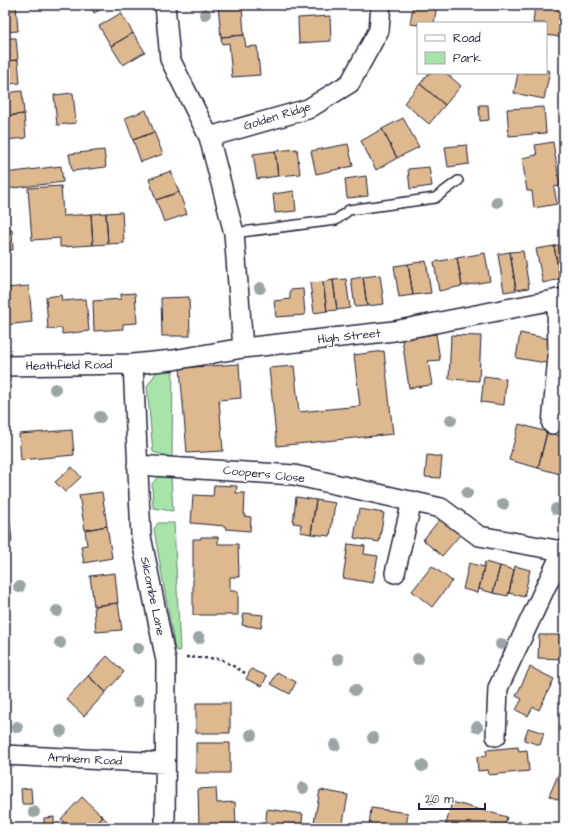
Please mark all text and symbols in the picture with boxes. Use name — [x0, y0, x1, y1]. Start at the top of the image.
legend — [417, 22, 547, 74]
text: Road — [453, 30, 481, 47]
text: Park — [453, 50, 481, 67]
street label: Golden Ridge — [241, 98, 314, 136]
street label: High Street — [317, 325, 382, 349]
street label: Heathfield Road — [26, 356, 112, 375]
street label: Coopers Close — [222, 462, 306, 487]
street label: Silcombe Lane — [136, 555, 169, 638]
street label: Arnhem Road — [47, 749, 123, 770]
scale bar — [419, 785, 485, 811]
text: 20 m — [425, 791, 454, 808]

